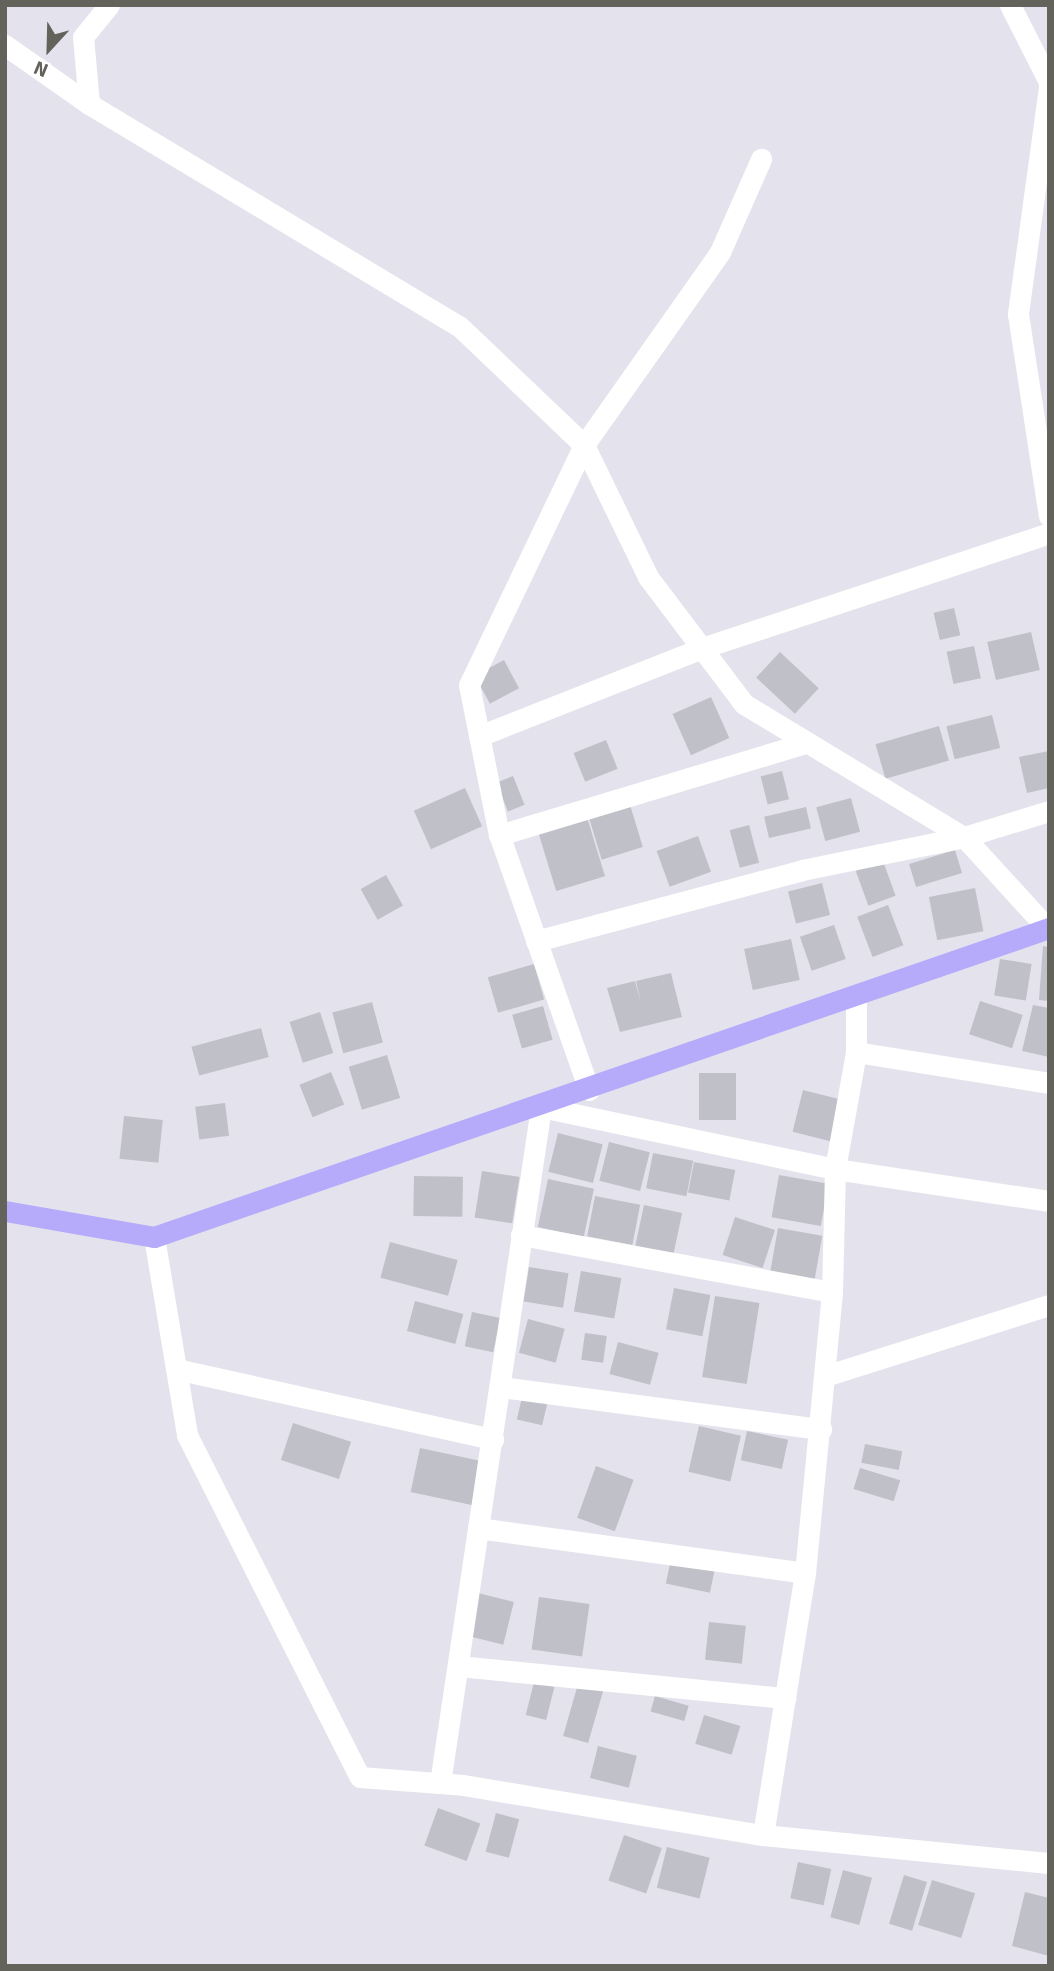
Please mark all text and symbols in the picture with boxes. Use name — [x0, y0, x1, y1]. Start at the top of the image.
north arrow — [14, 14, 84, 84]
text: N — [31, 55, 52, 82]

